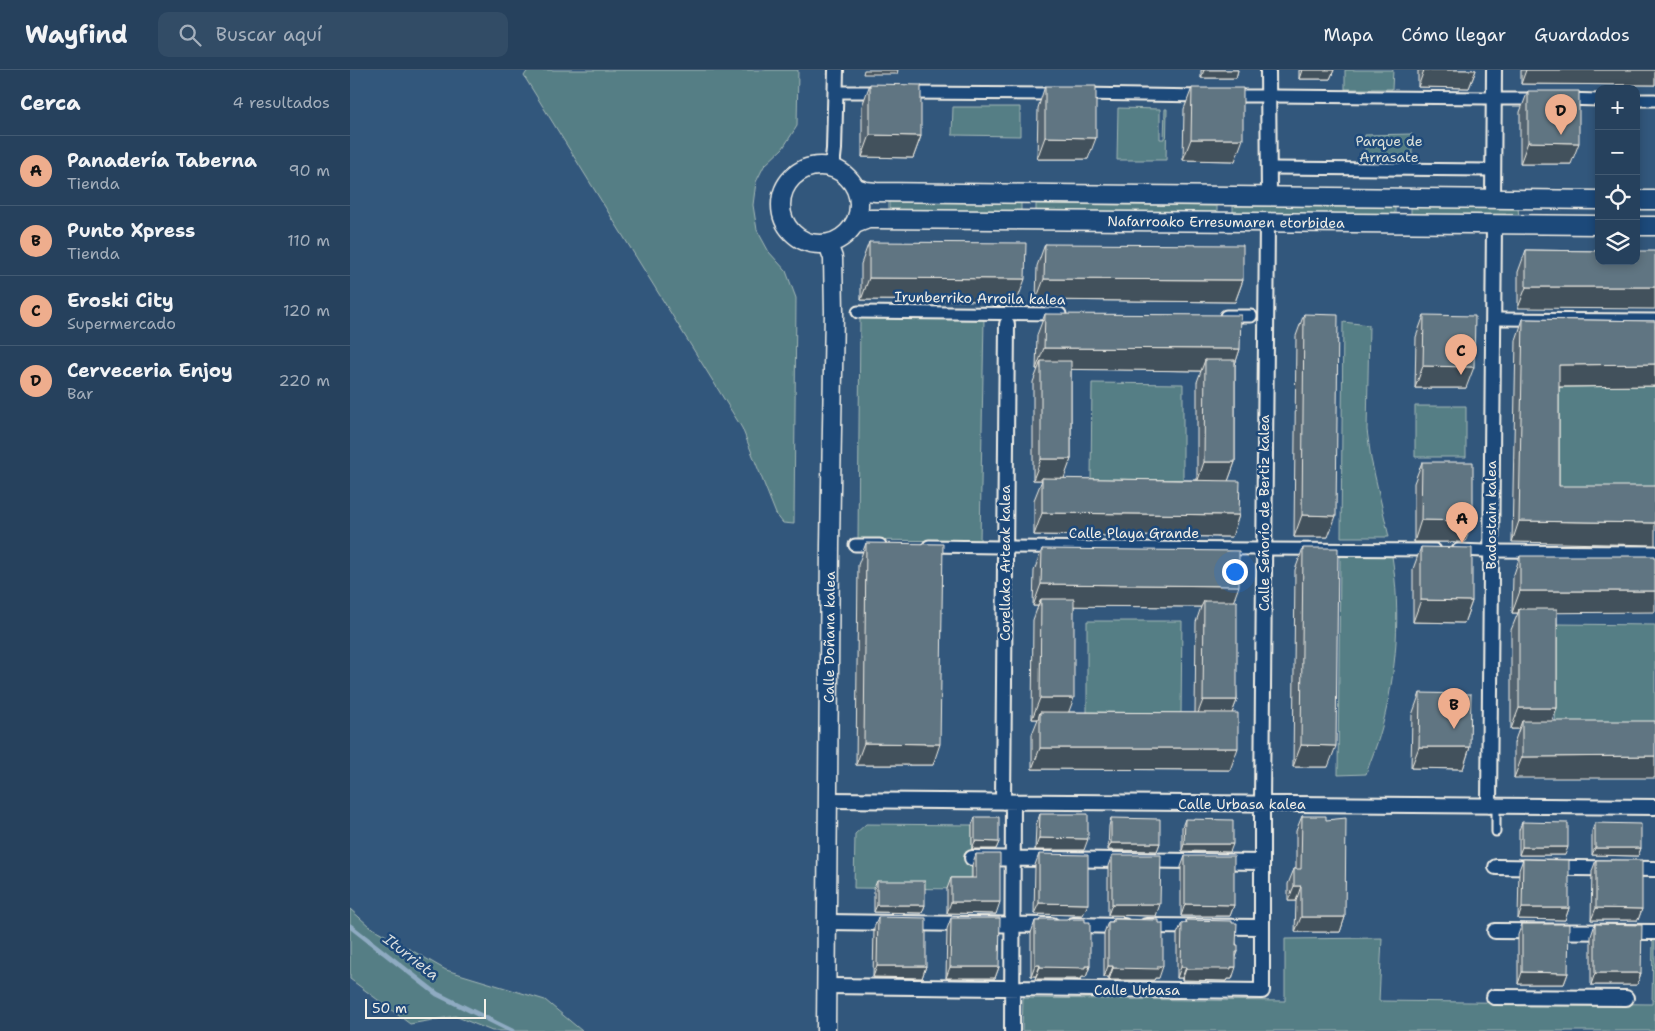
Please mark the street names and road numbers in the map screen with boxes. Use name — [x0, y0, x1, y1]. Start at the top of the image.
street label: Nafarroako Erresumaren etorbidea — [1107, 212, 1345, 232]
street label: Irunberriko Arroila kalea — [894, 288, 1066, 308]
street label: Calle Señorío de Bertiz kalea — [1255, 415, 1273, 611]
street label: Badostain kalea — [1482, 460, 1500, 569]
street label: Corellako Arteak kalea — [996, 485, 1014, 641]
street label: Calle Playa Grande — [1069, 524, 1199, 542]
street label: Calle Doñana kalea — [820, 571, 839, 703]
street label: Calle Urbasa kalea — [1178, 795, 1306, 813]
street label: Calle Urbasa — [1094, 981, 1180, 999]

